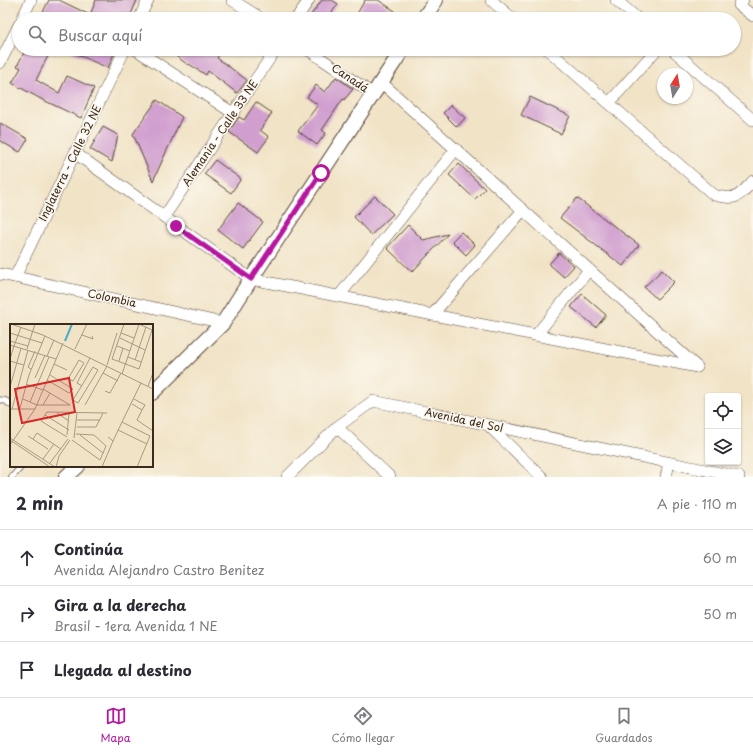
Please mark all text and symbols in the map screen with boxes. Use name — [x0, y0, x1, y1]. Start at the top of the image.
search box — [12, 12, 741, 56]
icon: search — [26, 23, 48, 45]
text: Buscar aquí — [58, 23, 142, 46]
street label: Canadá — [328, 59, 372, 96]
north arrow — [657, 68, 693, 104]
street label: Alemania - Calle 33 NE — [177, 76, 262, 190]
street label: Inglaterra - Calle 32 NE — [34, 102, 105, 224]
route start — [312, 164, 330, 182]
route end — [167, 217, 185, 235]
street label: Colombia — [86, 284, 138, 311]
inset map — [10, 324, 153, 467]
map controls — [705, 393, 741, 465]
button: locate — [705, 393, 741, 429]
street label: Avenida del Sol — [423, 403, 505, 436]
button: layers — [705, 429, 741, 465]
text: 2 min — [16, 490, 63, 516]
text: A pie · 110 m — [657, 494, 737, 513]
text: Continúa — [54, 537, 123, 560]
icon: ahead — [16, 547, 38, 569]
text: 60 m — [703, 548, 737, 567]
text: Avenida Alejandro Castro Benitez — [54, 560, 264, 579]
text: Gira a la derecha — [54, 593, 186, 616]
icon: right — [16, 603, 38, 625]
text: 50 m — [703, 604, 737, 623]
text: Brasil - 1era Avenida 1 NE — [54, 616, 218, 635]
text: Llegada al destino — [54, 658, 192, 681]
icon: arrive — [16, 659, 38, 681]
tab: Mapa — [100, 705, 131, 746]
tab: Cómo llegar — [332, 705, 394, 746]
tab: Guardados — [595, 705, 653, 746]

